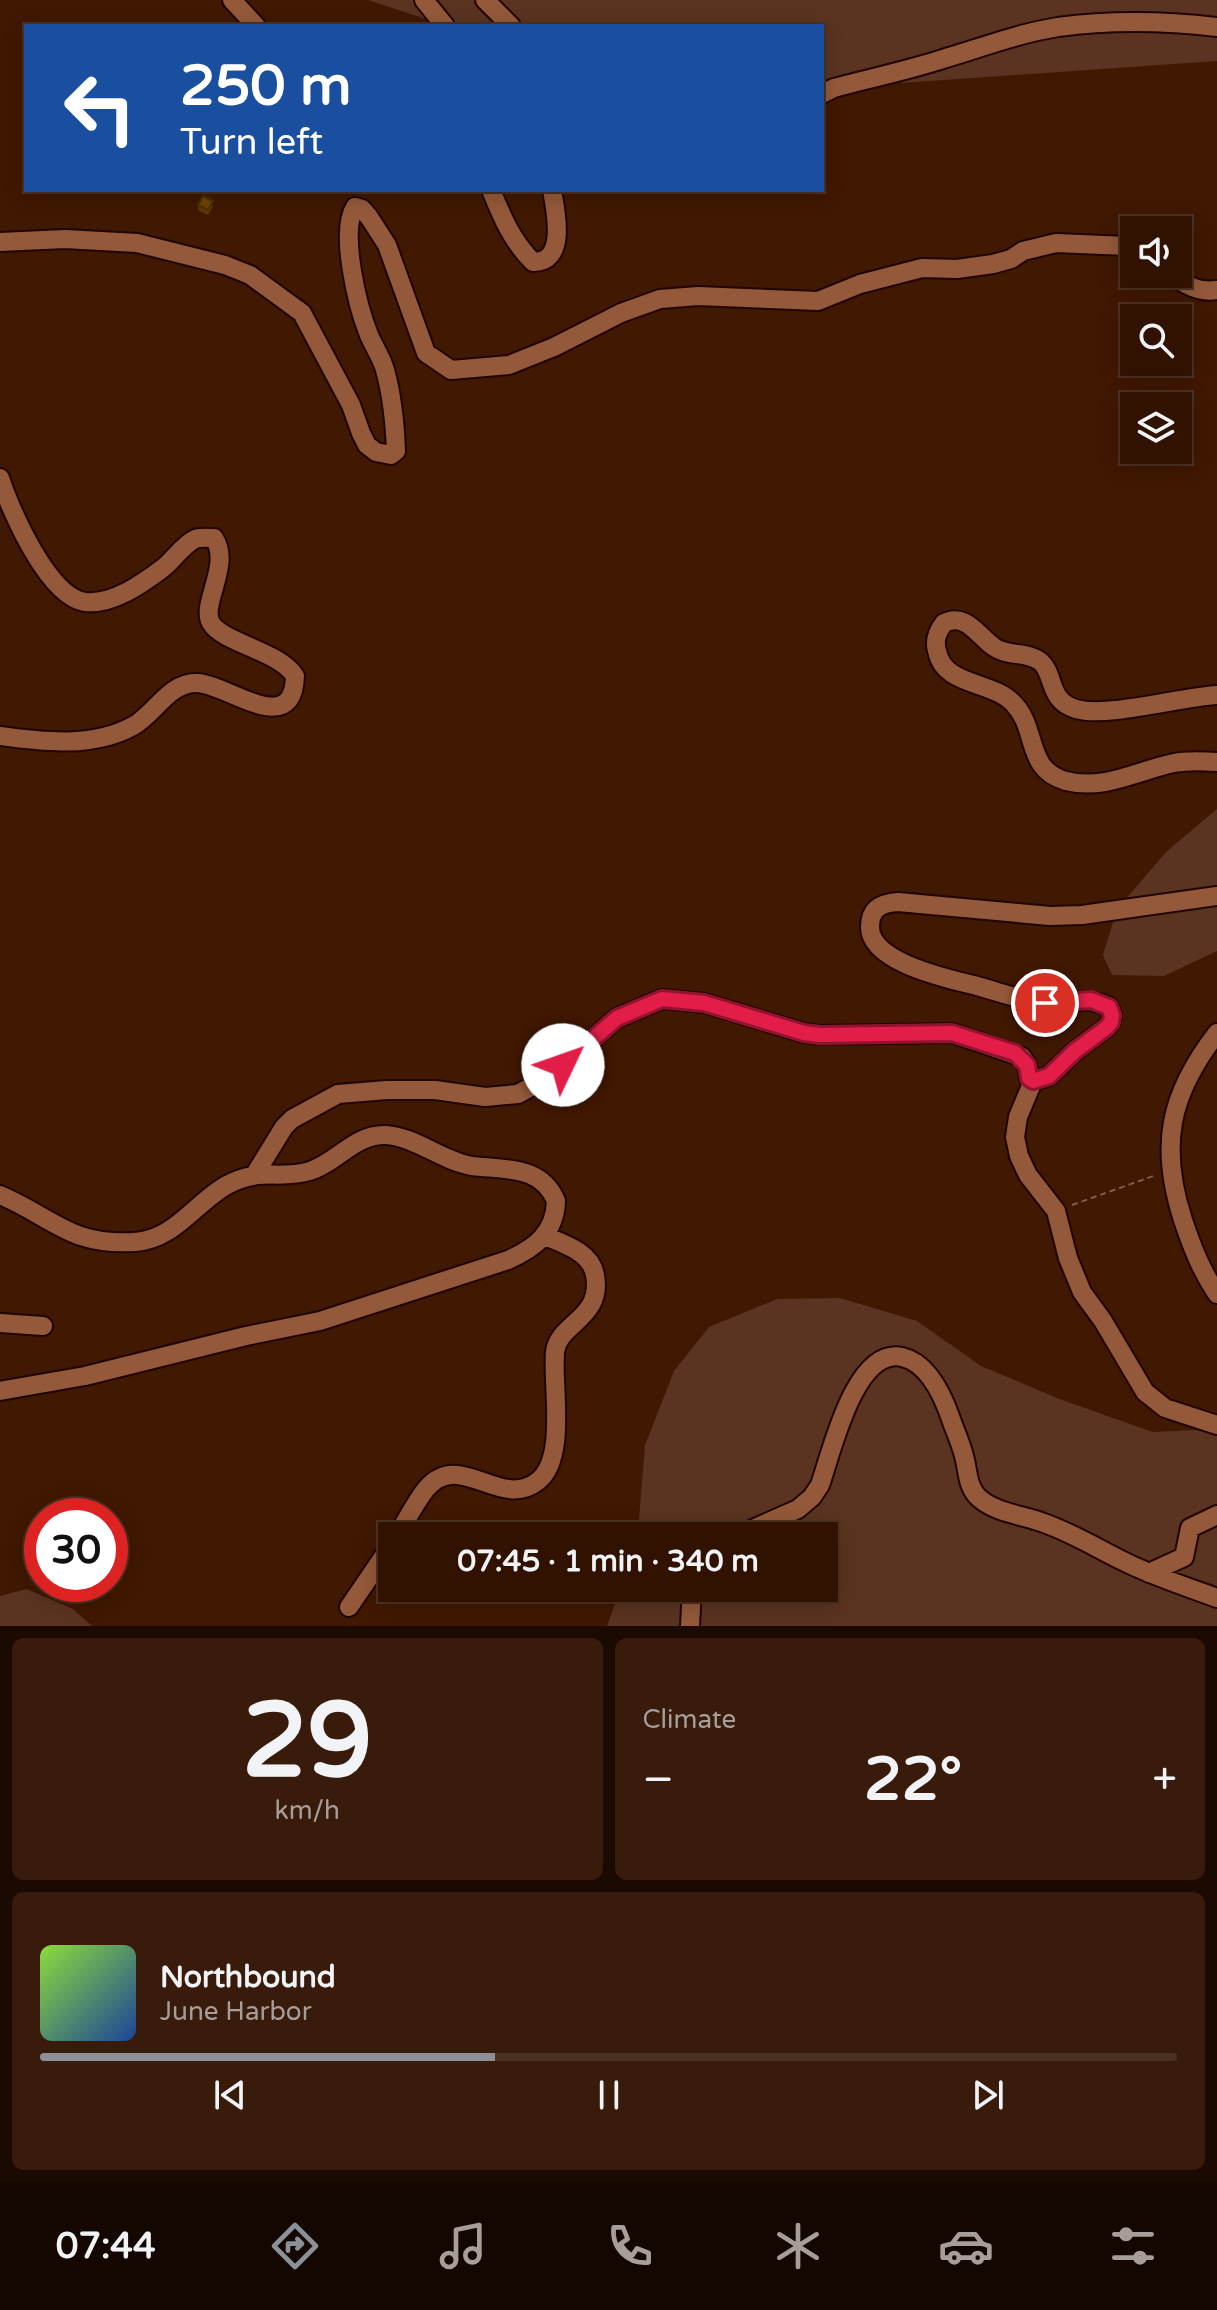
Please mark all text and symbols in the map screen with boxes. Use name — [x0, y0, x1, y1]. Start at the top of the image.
text: 250 m — [180, 53, 351, 120]
icon: left — [48, 56, 152, 160]
text: Turn left — [180, 121, 323, 164]
map controls — [1120, 216, 1192, 464]
button: sound — [1120, 216, 1192, 288]
button: search — [1120, 304, 1192, 376]
button: layers — [1120, 392, 1192, 464]
pin — [1011, 969, 1079, 1037]
icon: arrive — [1023, 981, 1067, 1025]
position arrow — [521, 1023, 605, 1107]
speed limit sign: 30 — [24, 1498, 128, 1602]
text: 07:45 · 1 min · 340 m — [457, 1543, 759, 1580]
text: 29 — [242, 1680, 373, 1805]
text: Climate — [643, 1704, 736, 1735]
text: 22° — [864, 1744, 962, 1816]
text: − — [643, 1754, 674, 1807]
text: + — [1152, 1754, 1177, 1807]
text: km/h — [275, 1795, 340, 1826]
text: Northbound — [160, 1959, 336, 1996]
text: June Harbor — [160, 1996, 312, 2027]
icon: previous — [208, 2073, 252, 2117]
icon: pause — [587, 2073, 631, 2117]
icon: next — [966, 2073, 1010, 2117]
icon: directions — [267, 2218, 323, 2274]
icon: music — [435, 2218, 491, 2274]
icon: phone — [602, 2218, 658, 2274]
icon: climate — [770, 2218, 826, 2274]
icon: car — [938, 2218, 994, 2274]
icon: filters — [1105, 2218, 1161, 2274]
text: 07:44 — [56, 2225, 156, 2268]

